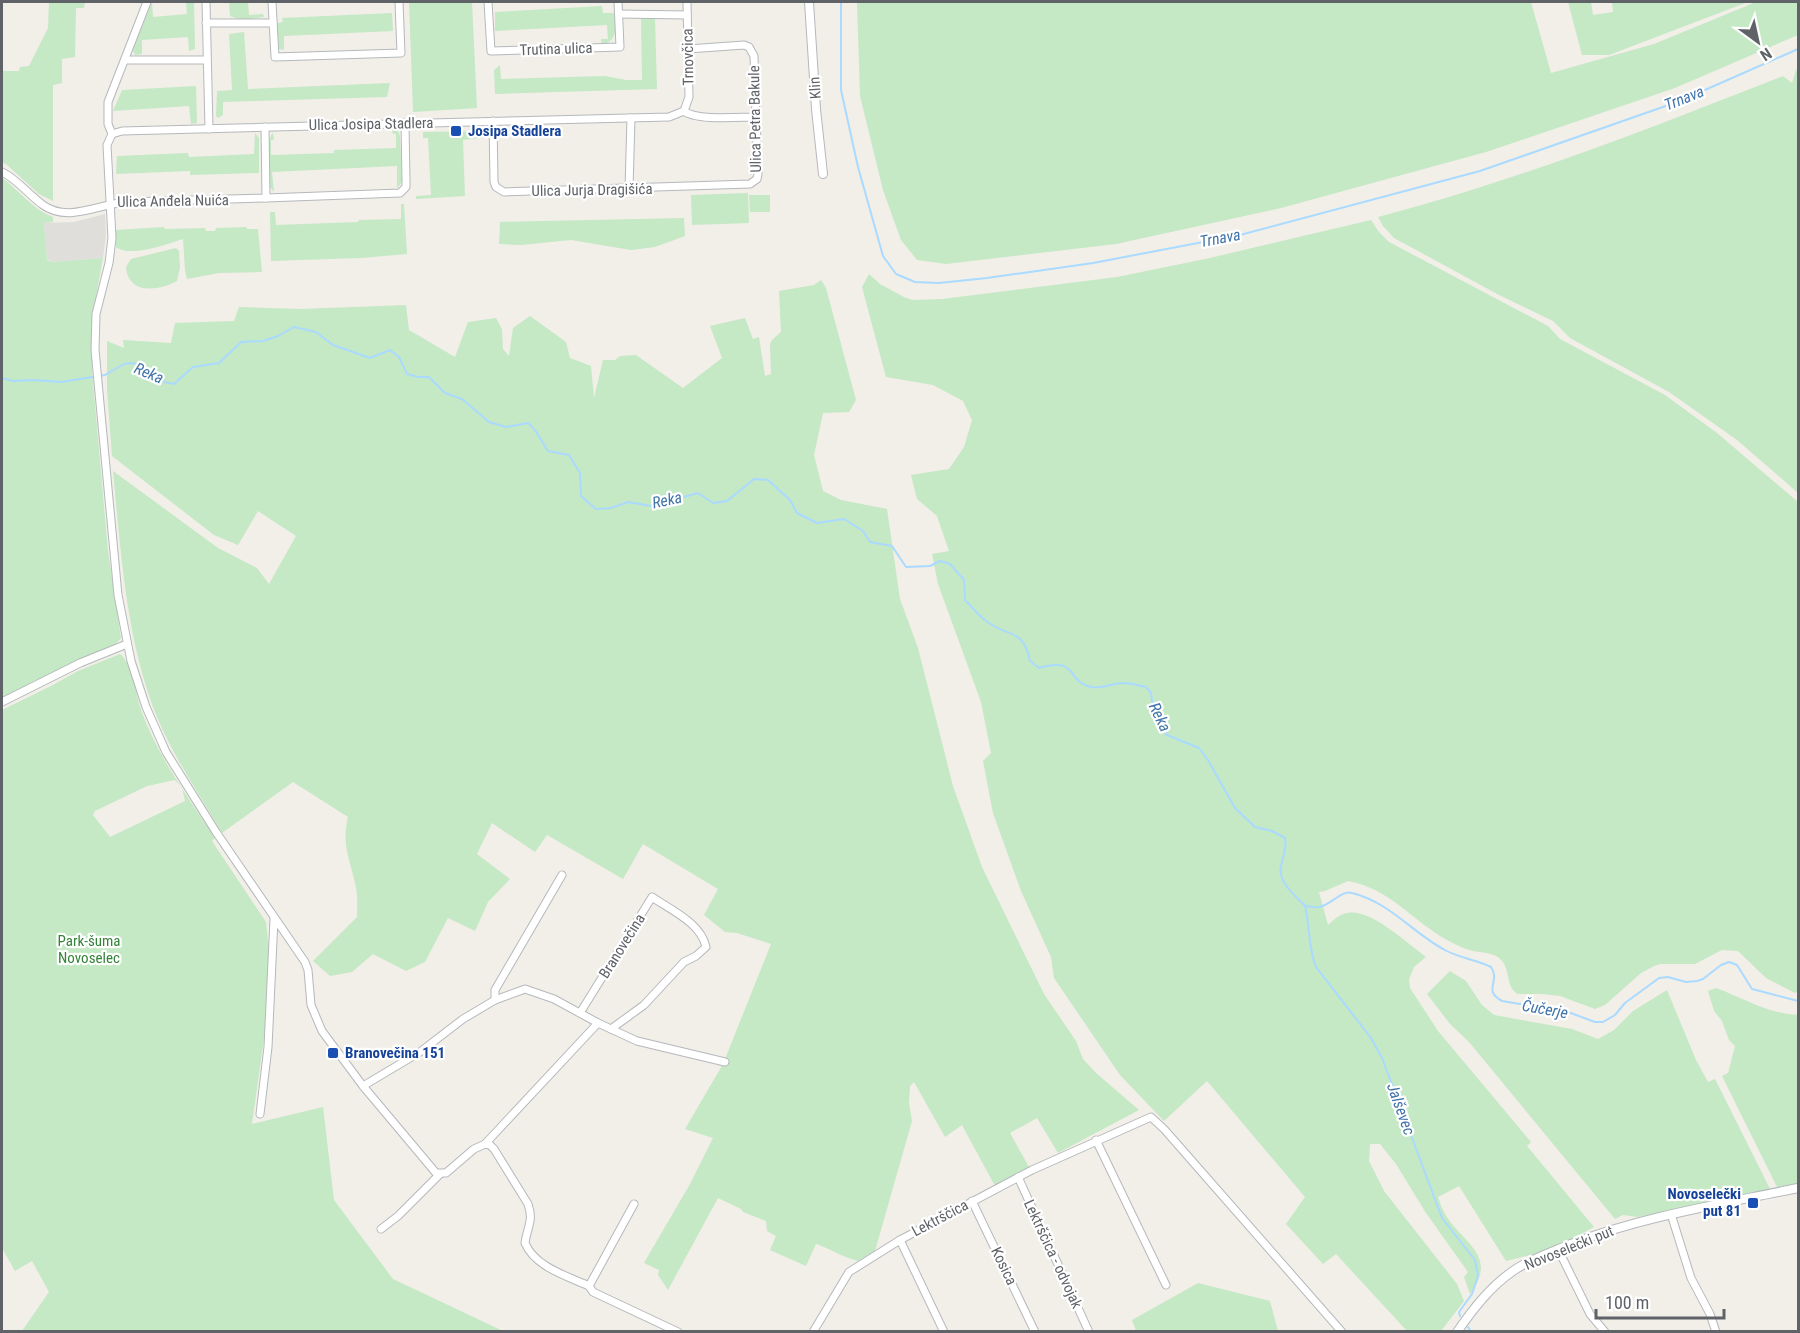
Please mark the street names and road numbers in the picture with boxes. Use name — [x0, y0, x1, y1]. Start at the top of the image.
street label: Trnovčica — [679, 28, 697, 86]
street label: Trutina ulica — [519, 39, 593, 59]
street label: Ulica Petra Bakule — [745, 65, 765, 173]
street label: Klin — [805, 76, 825, 100]
street label: Ulica Josipa Stadlera — [308, 114, 434, 134]
street label: Ulica Jurja Dragišića — [531, 180, 653, 200]
street label: Ulica Anđela Nuića — [117, 191, 229, 211]
street label: Branovečina — [595, 910, 649, 982]
street label: Lektrščica — [909, 1196, 971, 1240]
street label: Lektrščica - odvojak — [1020, 1197, 1086, 1311]
street label: Novoselečki put — [1522, 1222, 1616, 1274]
street label: Kosica — [987, 1244, 1021, 1288]

